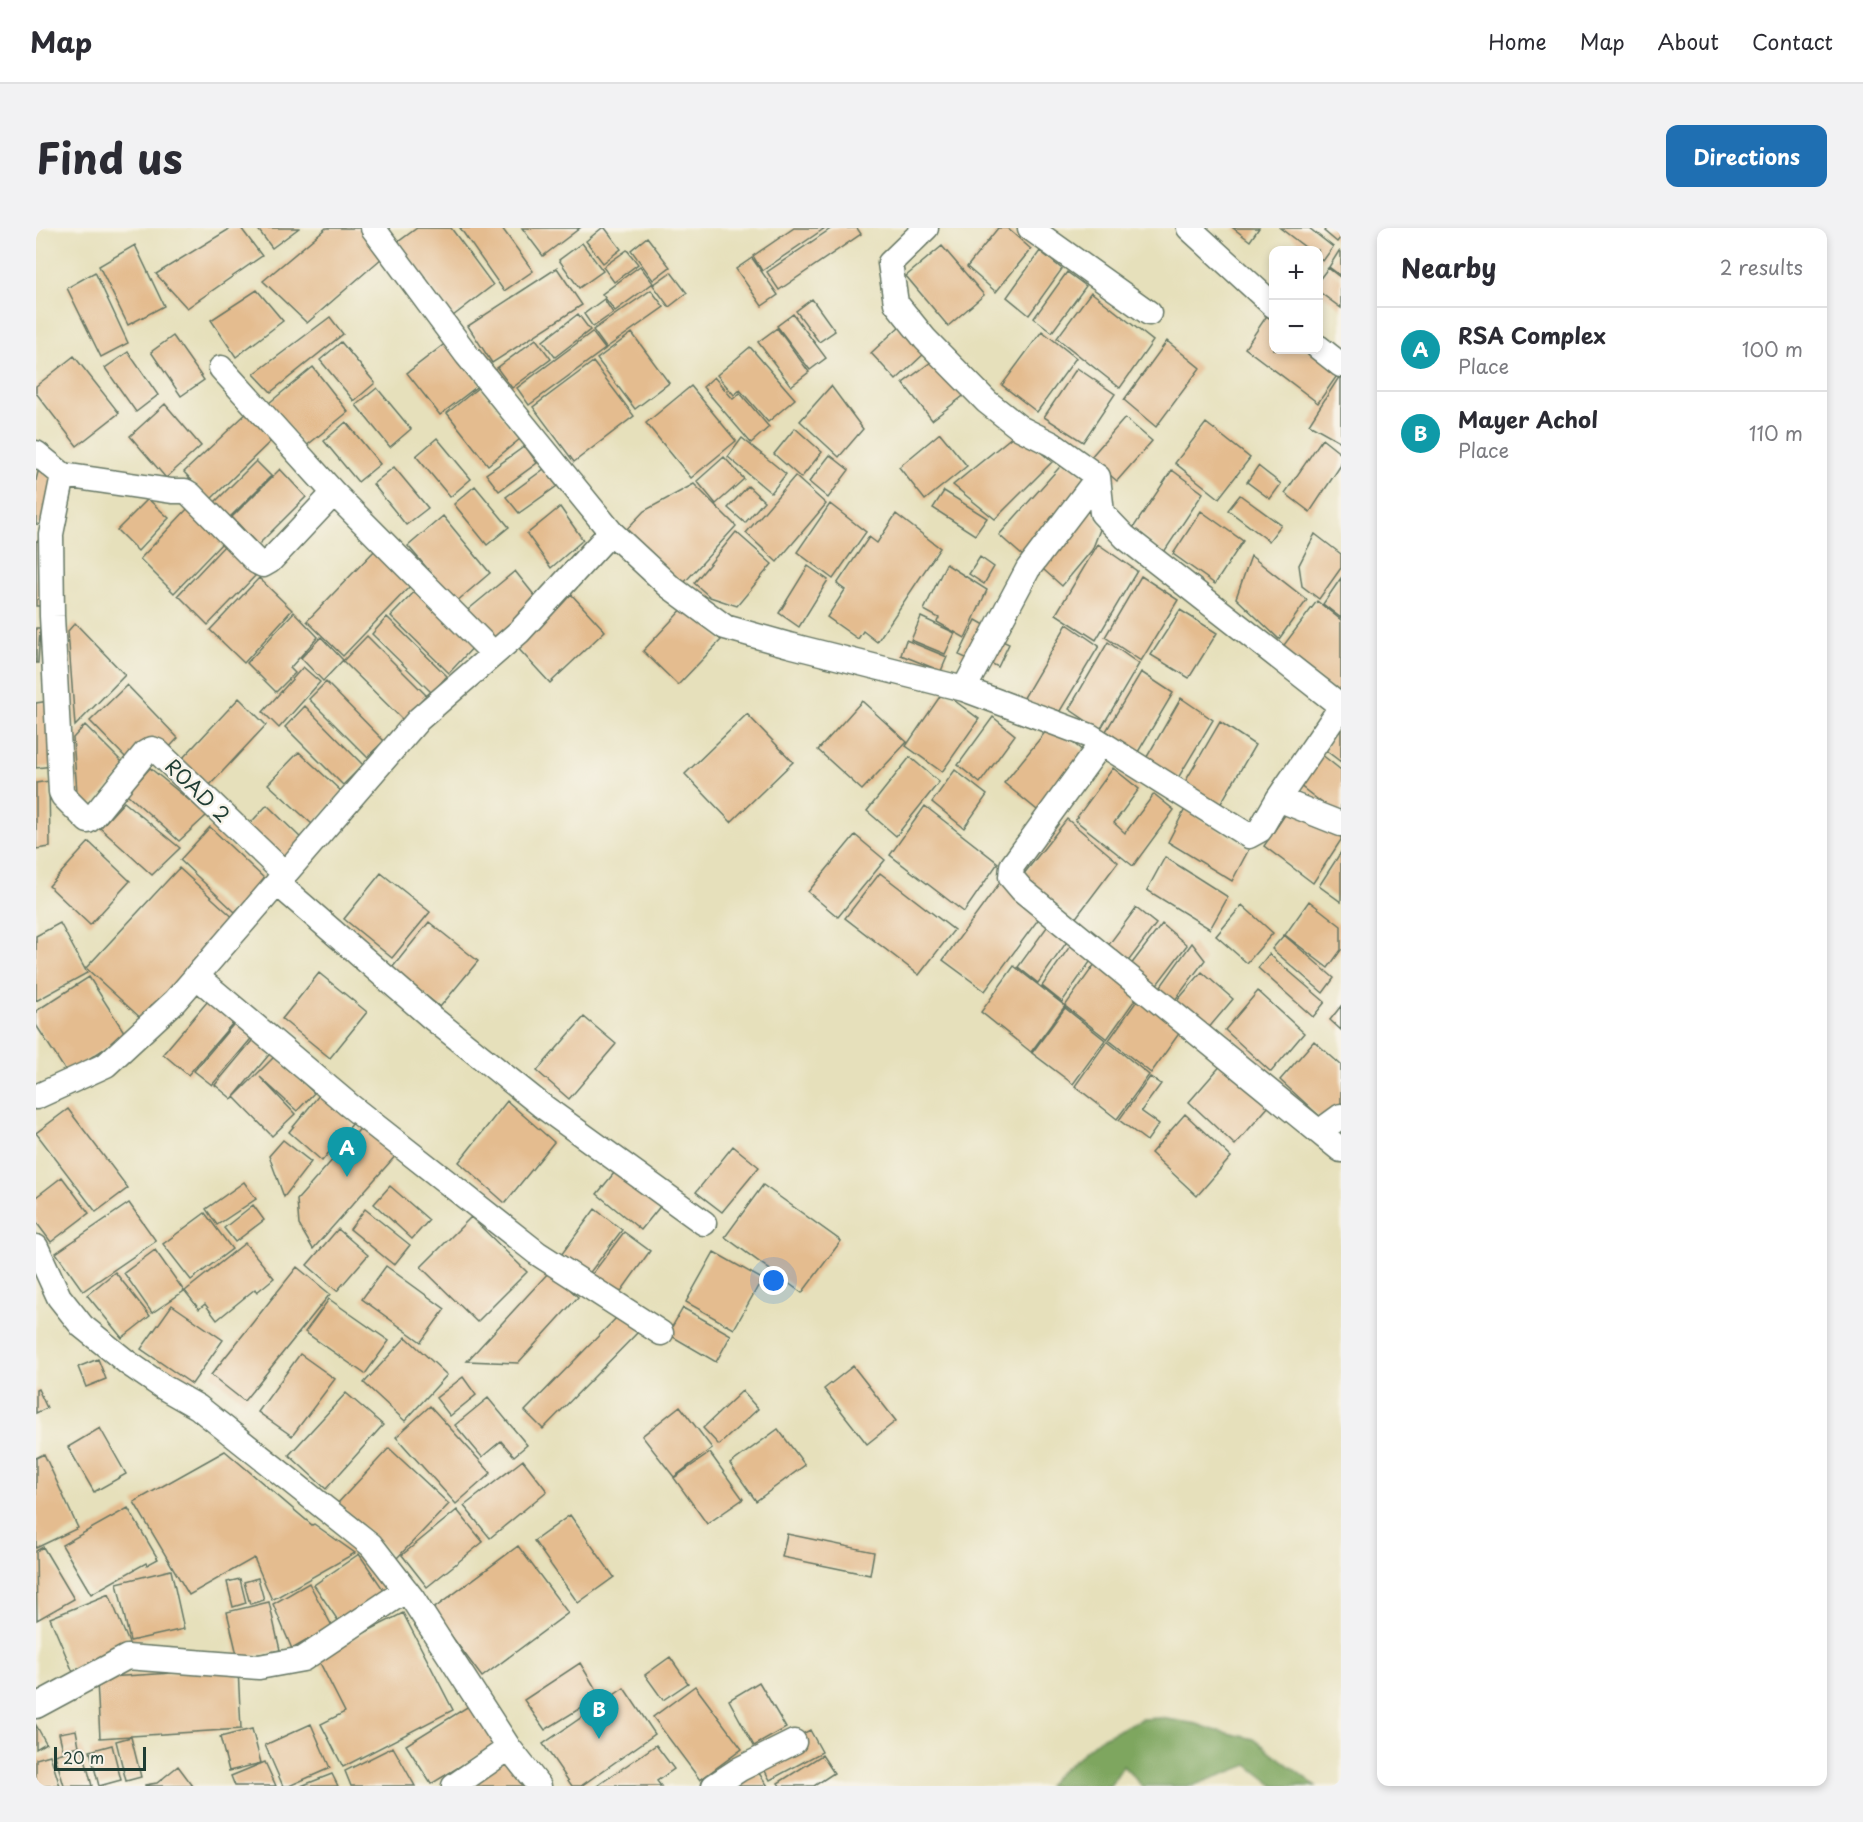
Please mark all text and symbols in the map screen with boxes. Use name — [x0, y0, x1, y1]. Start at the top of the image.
text: Map — [30, 20, 92, 63]
text: Home — [1488, 25, 1547, 57]
text: Map — [1580, 25, 1625, 57]
text: About — [1658, 25, 1719, 57]
text: Contact — [1752, 25, 1833, 57]
text: Find us — [36, 125, 183, 188]
button: Directions — [1666, 125, 1827, 187]
map controls — [1269, 246, 1323, 354]
button: + — [1269, 246, 1323, 300]
text: Nearby — [1401, 248, 1496, 287]
text: 2 results — [1720, 252, 1803, 282]
button: − — [1269, 300, 1323, 354]
text: RSA Complex — [1458, 318, 1606, 351]
text: A — [1413, 334, 1428, 364]
text: 100 m — [1742, 334, 1803, 364]
text: Place — [1458, 351, 1509, 381]
text: Mayer Achol — [1458, 402, 1598, 435]
text: B — [1414, 418, 1427, 448]
text: 110 m — [1749, 418, 1803, 448]
text: Place — [1458, 435, 1509, 465]
street label: ROAD 2 — [159, 751, 237, 829]
pin: A — [328, 1128, 366, 1177]
your location — [759, 1266, 788, 1295]
pin: B — [580, 1690, 618, 1739]
scale bar — [54, 1744, 146, 1772]
text: 20 m — [63, 1745, 104, 1769]

